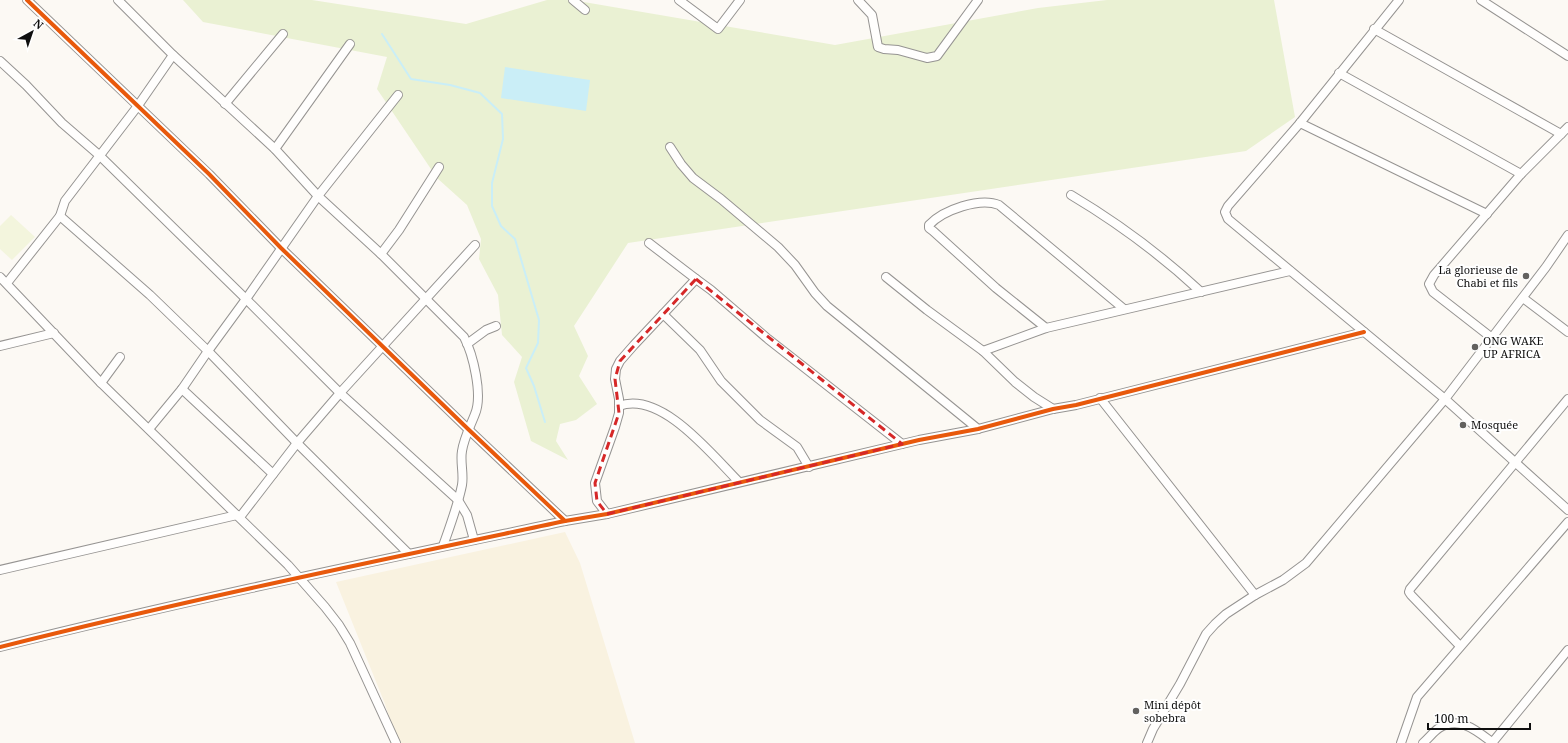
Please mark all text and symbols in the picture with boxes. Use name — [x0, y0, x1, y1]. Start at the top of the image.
north arrow — [12, 12, 52, 52]
text: N — [31, 15, 47, 33]
place label: La glorieuse de Chabi et fils — [1439, 262, 1518, 290]
marker: La glorieuse de Chabi et fils — [1521, 271, 1531, 281]
place label: ONG WAKE UP AFRICA — [1483, 333, 1543, 361]
marker: ONG WAKE UP AFRICA — [1470, 342, 1480, 352]
place label: Mosquée — [1471, 417, 1518, 432]
marker: Mosquée — [1458, 420, 1468, 430]
place label: Mini dépôt sobebra — [1144, 697, 1201, 725]
scale bar — [1428, 705, 1530, 731]
marker: Mini dépôt sobebra — [1131, 706, 1141, 716]
text: 100 m — [1434, 710, 1469, 727]

